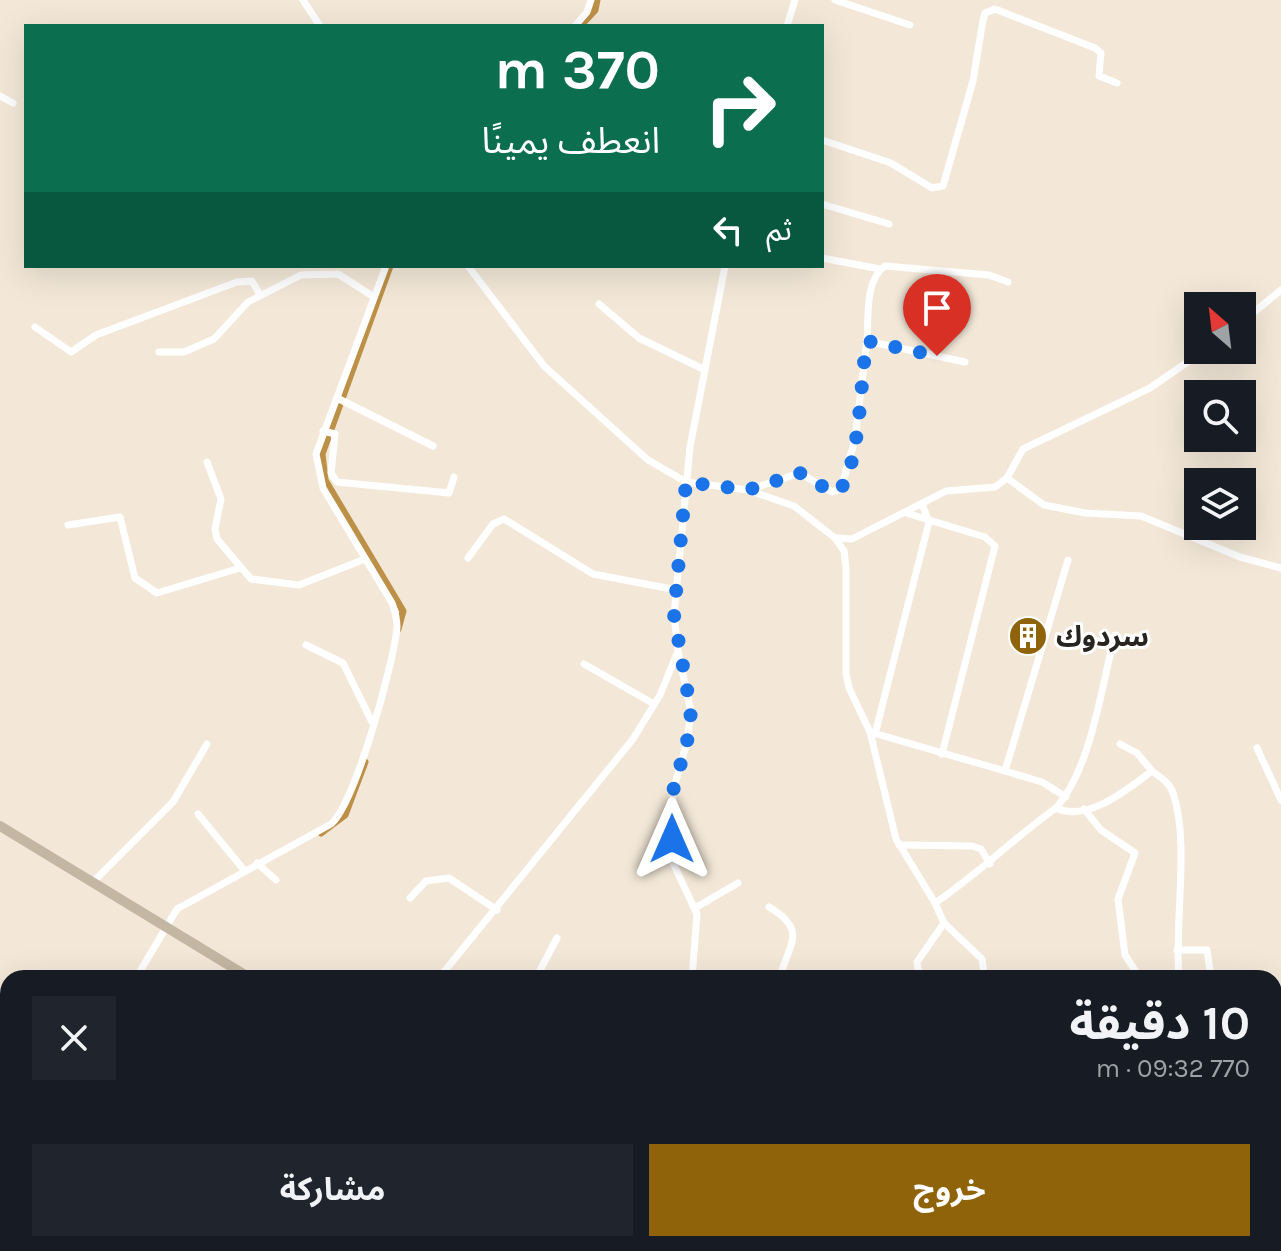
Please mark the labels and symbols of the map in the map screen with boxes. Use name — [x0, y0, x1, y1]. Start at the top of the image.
pin — [903, 274, 971, 356]
north arrow — [1184, 292, 1256, 364]
building icon: سردوك — [1007, 615, 1049, 657]
place label: سردوك — [1056, 620, 1149, 653]
position arrow — [630, 797, 714, 881]

